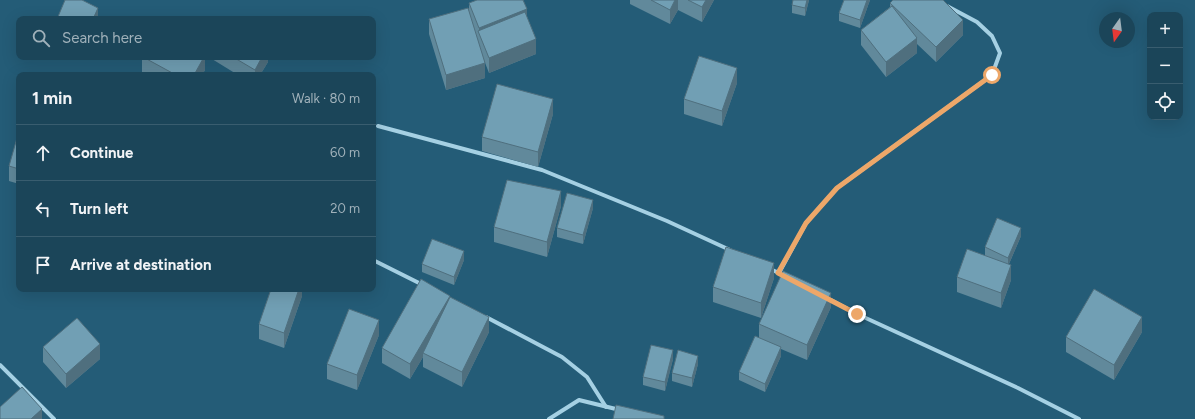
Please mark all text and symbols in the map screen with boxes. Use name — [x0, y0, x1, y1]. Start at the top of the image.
north arrow — [1099, 12, 1135, 48]
map controls — [1147, 12, 1183, 120]
button: + — [1147, 12, 1183, 48]
search box — [16, 16, 376, 60]
icon: search — [30, 27, 52, 49]
text: Search here — [62, 29, 142, 47]
button: − — [1147, 48, 1183, 84]
route start — [983, 66, 1001, 84]
button: locate — [1147, 84, 1183, 120]
text: 1 min — [32, 88, 72, 108]
text: Walk · 80 m — [292, 91, 360, 106]
icon: ahead — [32, 142, 54, 164]
text: Continue — [70, 144, 133, 162]
text: 60 m — [330, 145, 360, 160]
icon: left — [32, 198, 54, 220]
text: Turn left — [70, 200, 128, 218]
text: 20 m — [330, 201, 360, 216]
icon: arrive — [32, 254, 54, 276]
text: Arrive at destination — [70, 256, 211, 274]
route end — [848, 305, 866, 323]

